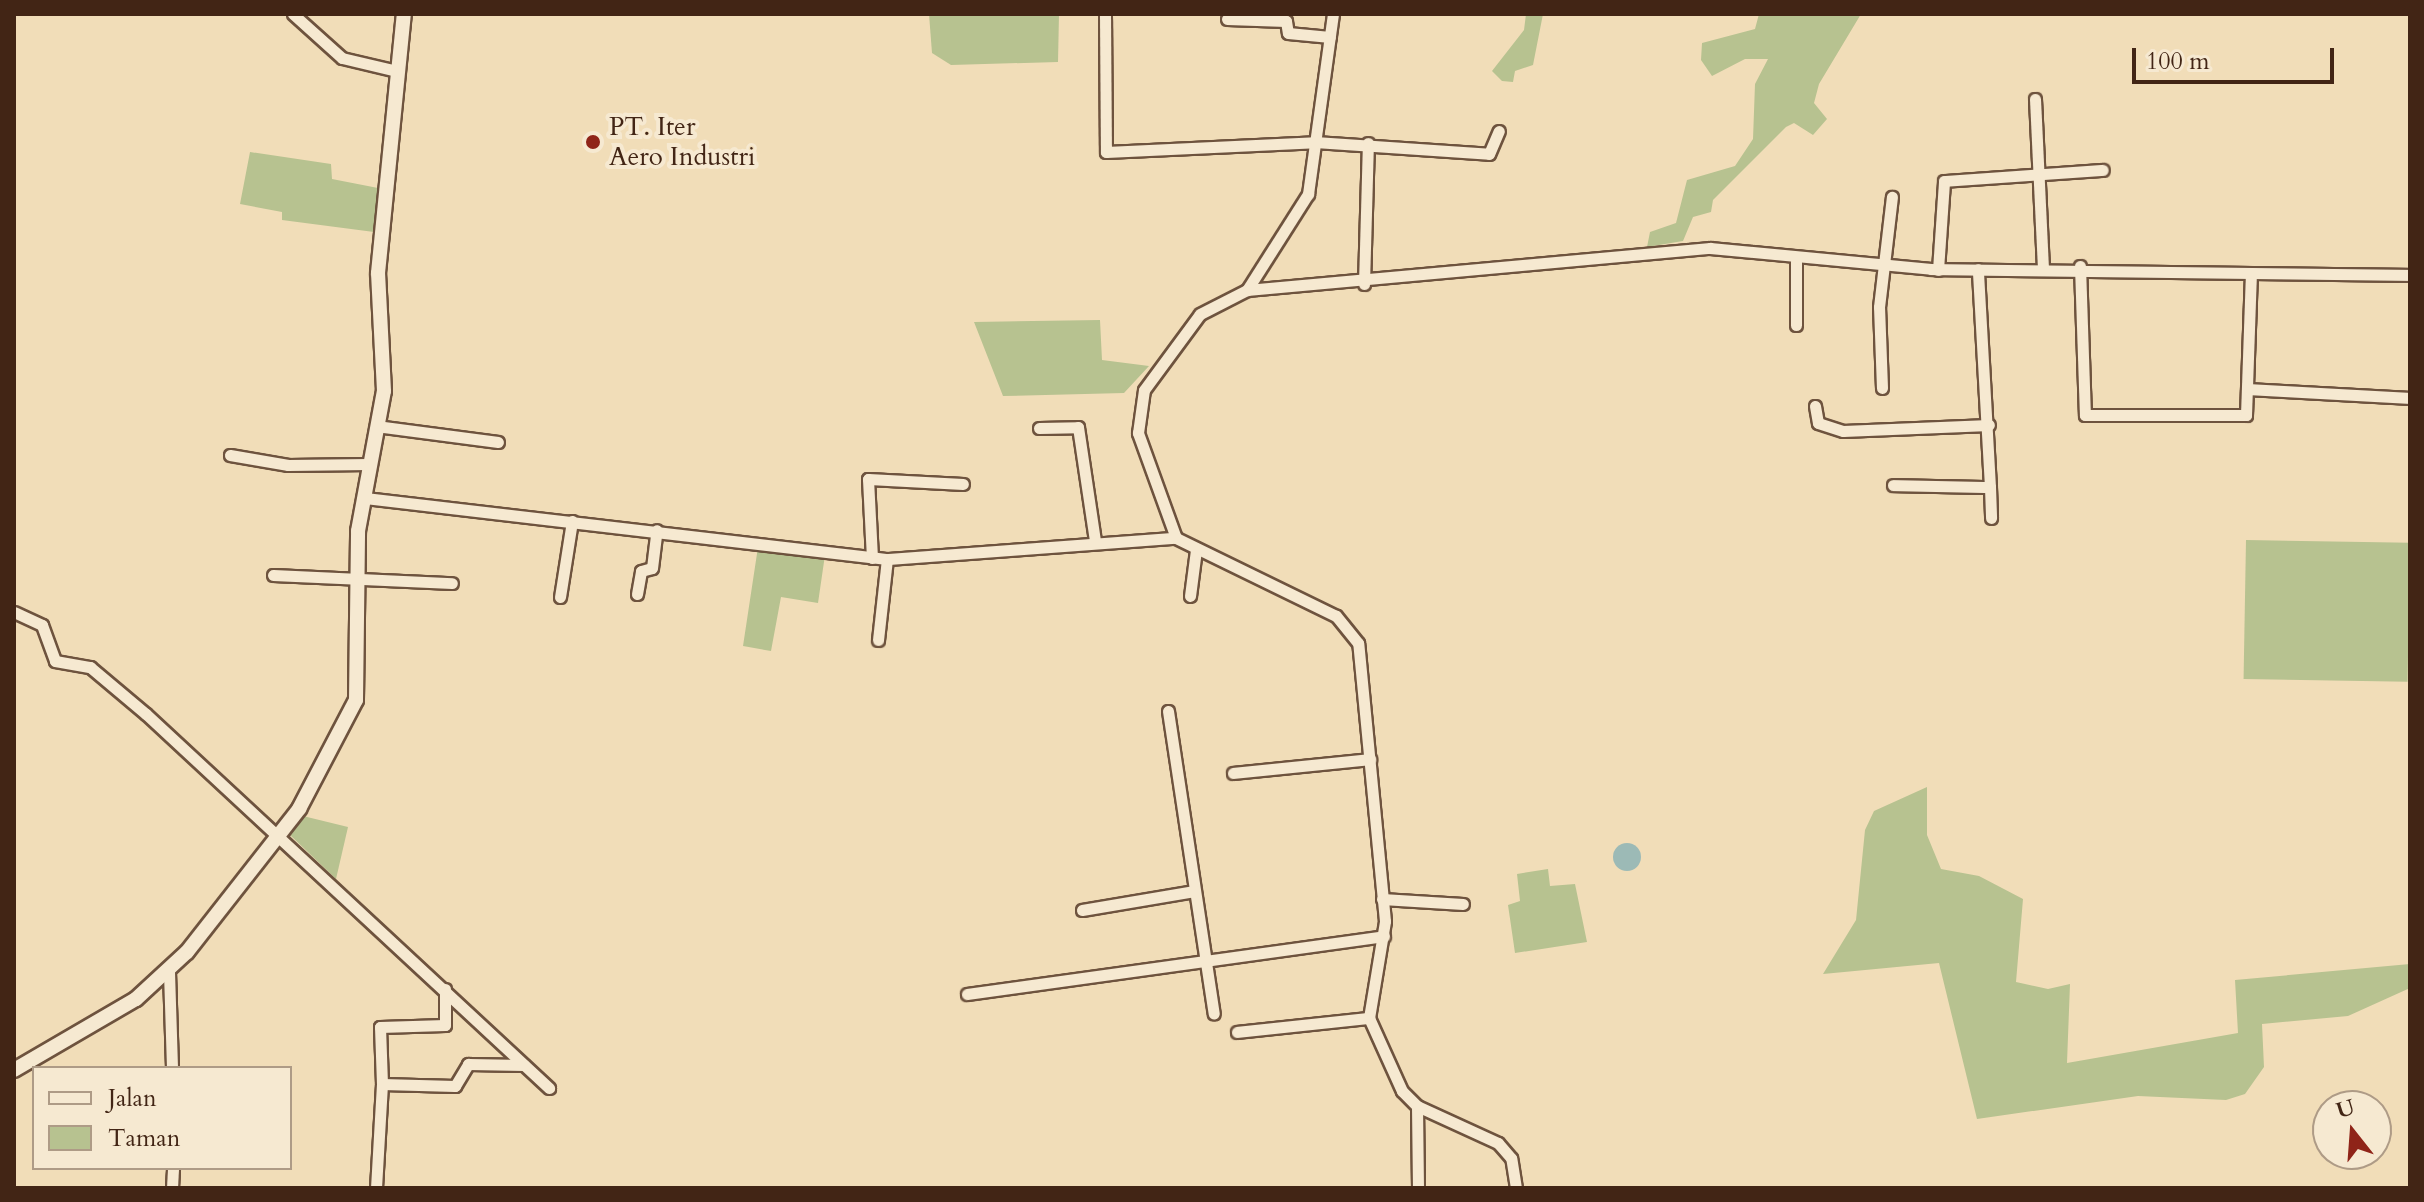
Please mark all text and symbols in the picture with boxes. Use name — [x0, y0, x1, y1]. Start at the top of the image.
scale bar — [2136, 32, 2338, 82]
text: 100 m — [2146, 45, 2210, 78]
place label: PT. Iter Aero Industri — [609, 111, 755, 172]
marker: PT. Iter Aero Industri — [584, 133, 602, 151]
legend — [32, 1066, 292, 1170]
text: Jalan — [108, 1082, 157, 1115]
north arrow — [2312, 1090, 2392, 1170]
text: U — [2333, 1092, 2359, 1126]
text: Taman — [108, 1122, 180, 1155]

